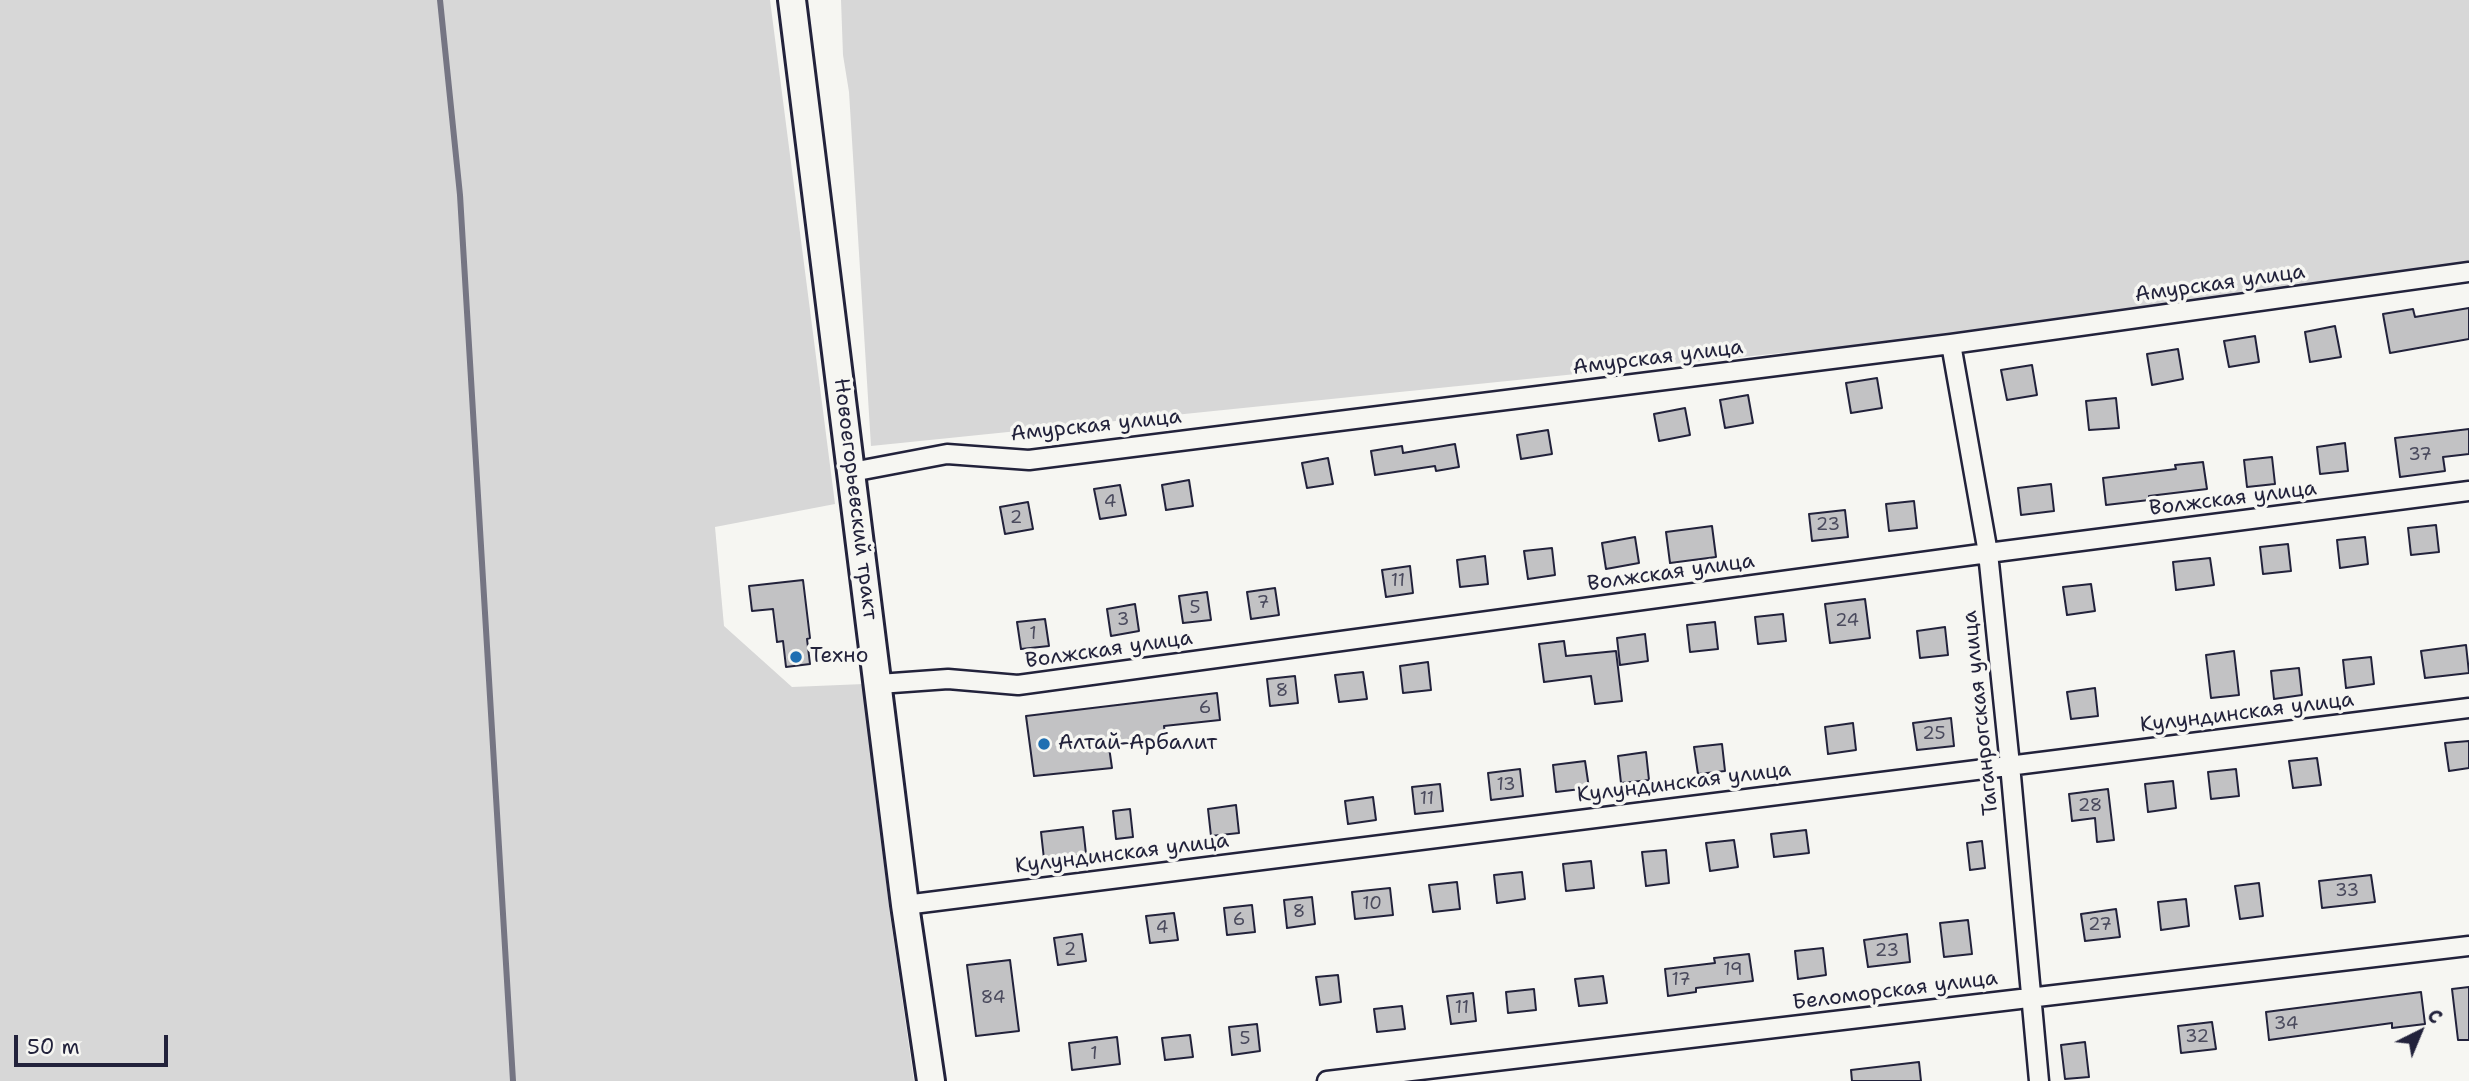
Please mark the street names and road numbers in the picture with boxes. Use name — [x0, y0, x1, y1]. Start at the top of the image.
street label: Амурская улица — [2133, 260, 2307, 308]
street label: Амурская улица — [1571, 335, 1745, 381]
street label: Новоегорьевский тракт — [828, 377, 882, 621]
street label: Амурская улица — [1009, 405, 1183, 447]
street label: Волжская улица — [2148, 476, 2318, 522]
street label: Волжская улица — [1586, 549, 1756, 597]
street label: Таганрогская улица — [1958, 609, 2004, 817]
street label: Волжская улица — [1024, 626, 1194, 674]
street label: Кулундинская улица — [2139, 687, 2355, 739]
street label: Кулундинская улица — [1576, 757, 1792, 809]
street label: Кулундинская улица — [1014, 828, 1230, 880]
street label: Беломорская улица — [1791, 966, 1999, 1016]

